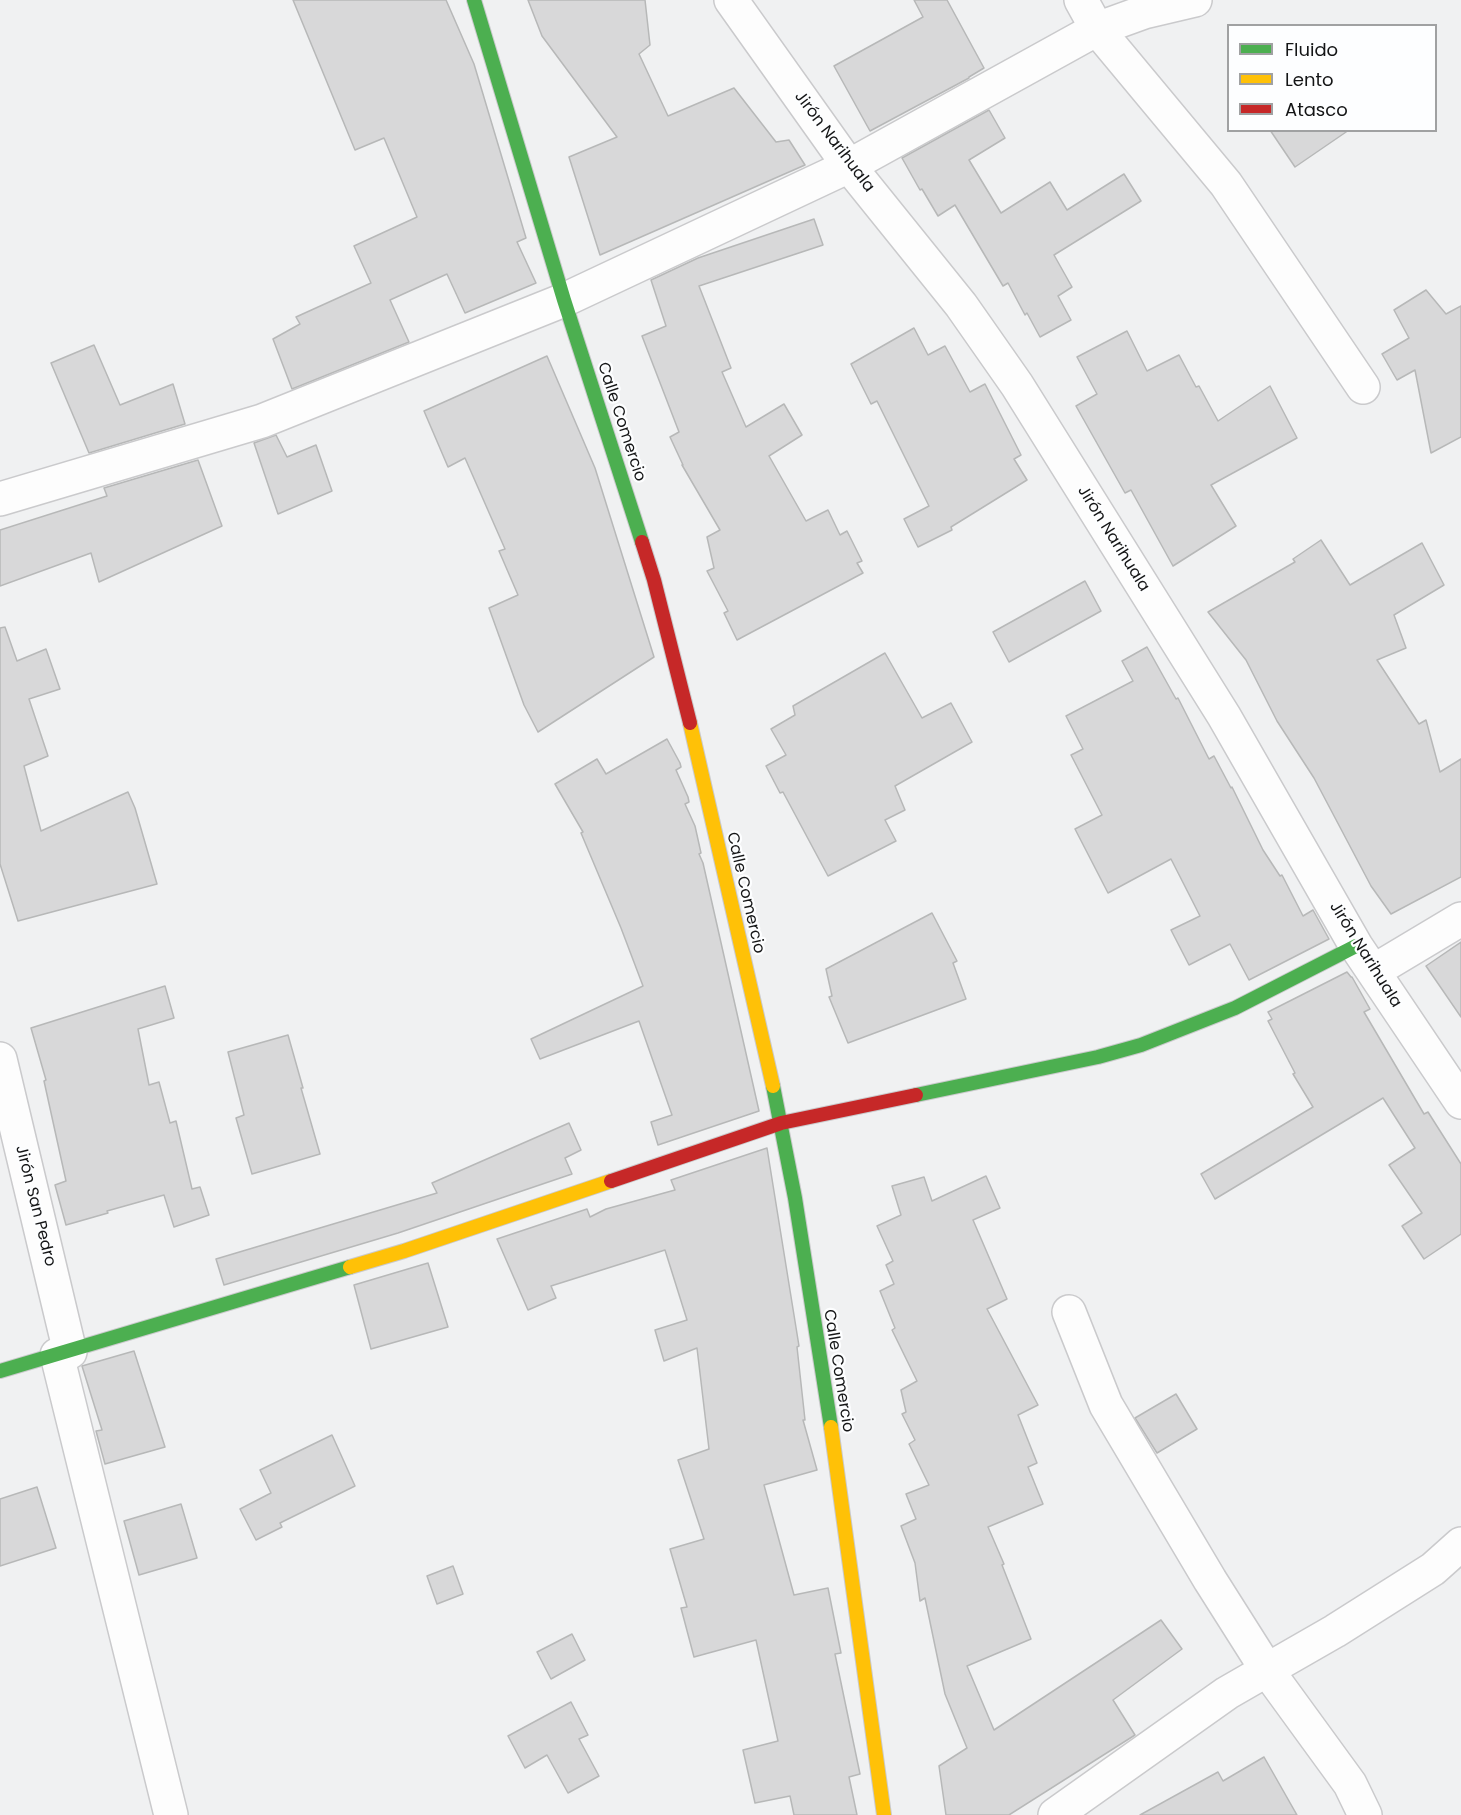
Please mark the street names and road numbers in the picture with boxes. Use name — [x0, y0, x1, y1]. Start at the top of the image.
street label: Jirón Narihuala — [790, 88, 878, 196]
street label: Calle Comercio — [593, 360, 649, 484]
street label: Jirón Narihuala — [1073, 483, 1153, 595]
street label: Calle Comercio — [722, 830, 768, 956]
street label: Jirón Narihuala — [1325, 899, 1405, 1011]
street label: Jirón San Pedro — [11, 1143, 59, 1269]
street label: Calle Comercio — [819, 1308, 857, 1434]

